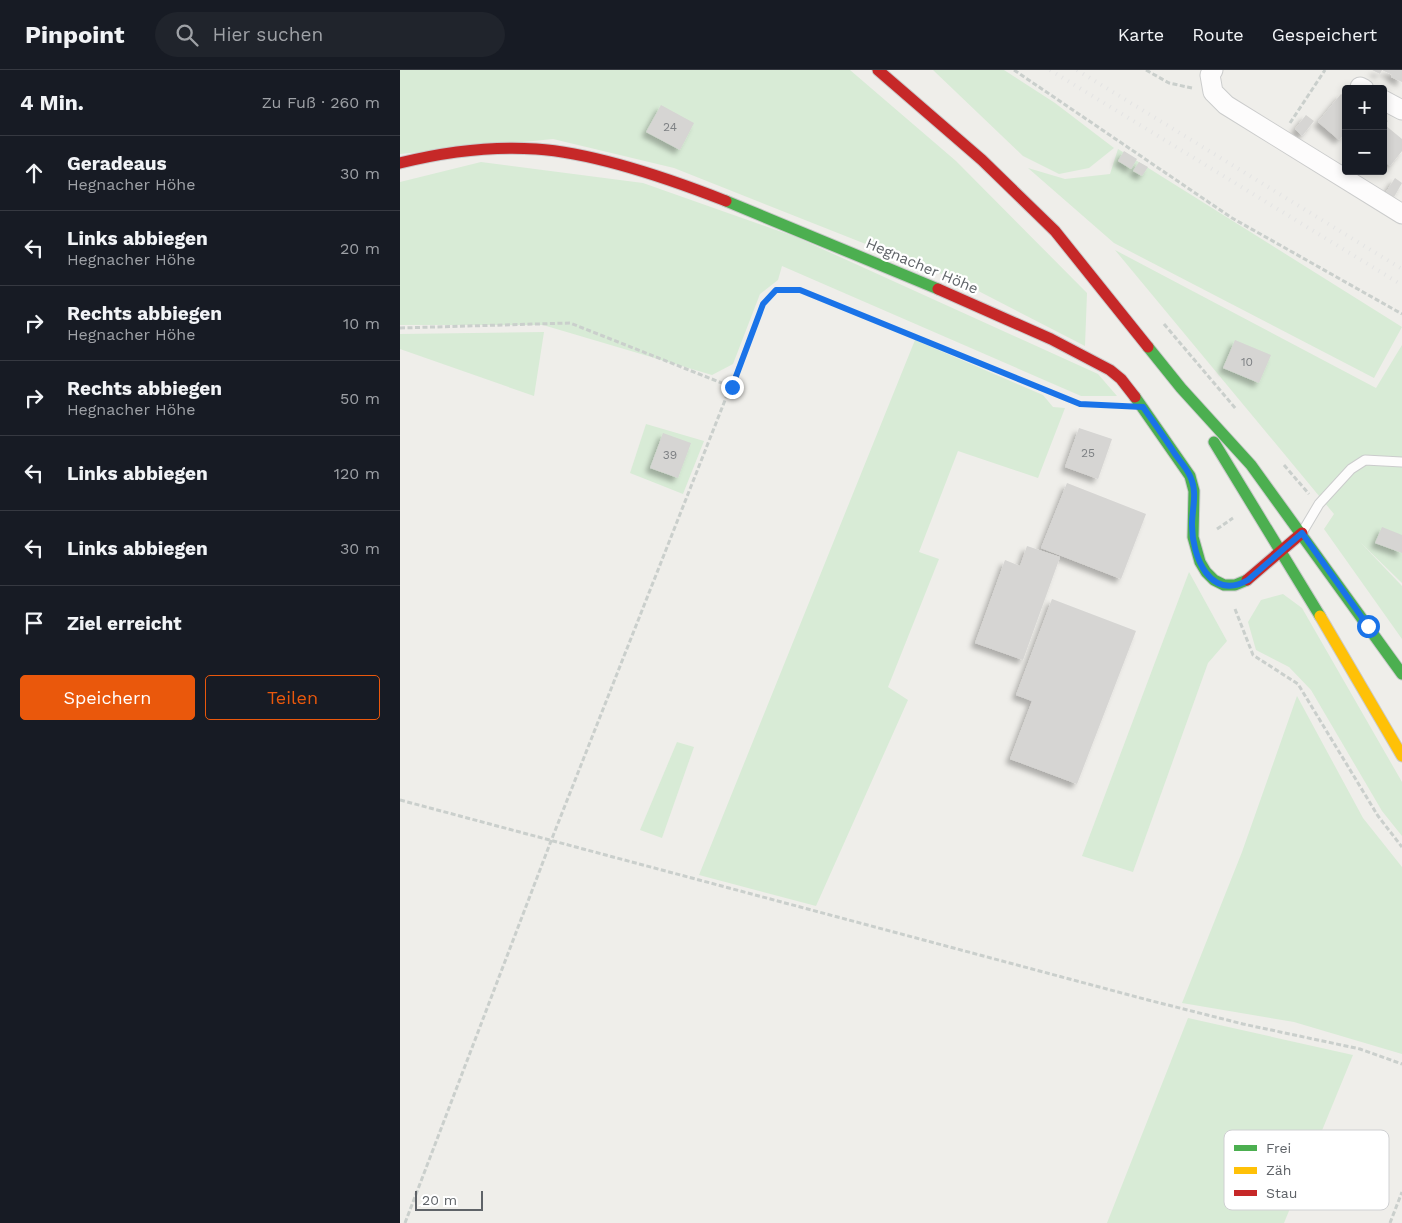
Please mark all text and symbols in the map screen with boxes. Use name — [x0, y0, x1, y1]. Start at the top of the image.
search box — [155, 12, 505, 57]
text: Pinpoint — [25, 21, 125, 49]
icon: search — [173, 21, 201, 49]
text: Hier suchen — [213, 23, 323, 46]
text: Karte — [1118, 24, 1164, 45]
text: Route — [1192, 24, 1244, 45]
text: Gespeichert — [1272, 24, 1377, 45]
map controls — [1342, 85, 1387, 175]
button: + — [1342, 85, 1387, 130]
text: 4 Min. — [20, 90, 84, 115]
text: Zu Fuß · 260 m — [262, 93, 380, 112]
house number: 24 — [663, 120, 677, 134]
button: − — [1342, 130, 1387, 175]
text: Geradeaus — [67, 152, 167, 175]
icon: ahead — [20, 159, 48, 187]
text: 30 m — [340, 164, 380, 183]
text: Hegnacher Höhe — [67, 175, 195, 194]
text: Links abbiegen — [67, 227, 208, 250]
icon: left — [20, 234, 48, 262]
street label: Hegnacher Höhe — [863, 234, 981, 298]
text: 20 m — [340, 239, 380, 258]
text: Hegnacher Höhe — [67, 250, 195, 269]
text: Rechts abbiegen — [67, 302, 222, 325]
icon: right — [20, 309, 48, 337]
text: 10 m — [343, 314, 380, 333]
text: Hegnacher Höhe — [67, 325, 195, 344]
house number: 10 — [1241, 355, 1253, 369]
route end — [721, 376, 744, 399]
text: Rechts abbiegen — [67, 377, 222, 400]
icon: right — [20, 384, 48, 412]
text: 50 m — [340, 389, 380, 408]
text: Hegnacher Höhe — [67, 400, 195, 419]
house number: 25 — [1081, 446, 1095, 460]
house number: 39 — [663, 448, 677, 462]
icon: left — [20, 459, 48, 487]
text: Links abbiegen — [67, 462, 208, 485]
text: 120 m — [334, 464, 380, 483]
icon: left — [20, 534, 48, 562]
text: Links abbiegen — [67, 537, 208, 560]
text: 30 m — [340, 539, 380, 558]
icon: arrive — [20, 609, 48, 637]
text: Ziel erreicht — [67, 612, 182, 635]
route start — [1357, 615, 1380, 638]
button: Speichern — [20, 675, 195, 720]
button: Teilen — [205, 675, 380, 720]
legend — [1224, 1130, 1389, 1210]
text: Frei — [1266, 1140, 1291, 1156]
text: Zäh — [1266, 1162, 1291, 1178]
text: Stau — [1266, 1185, 1297, 1201]
scale bar — [415, 1188, 482, 1211]
text: 20 m — [422, 1192, 457, 1208]

